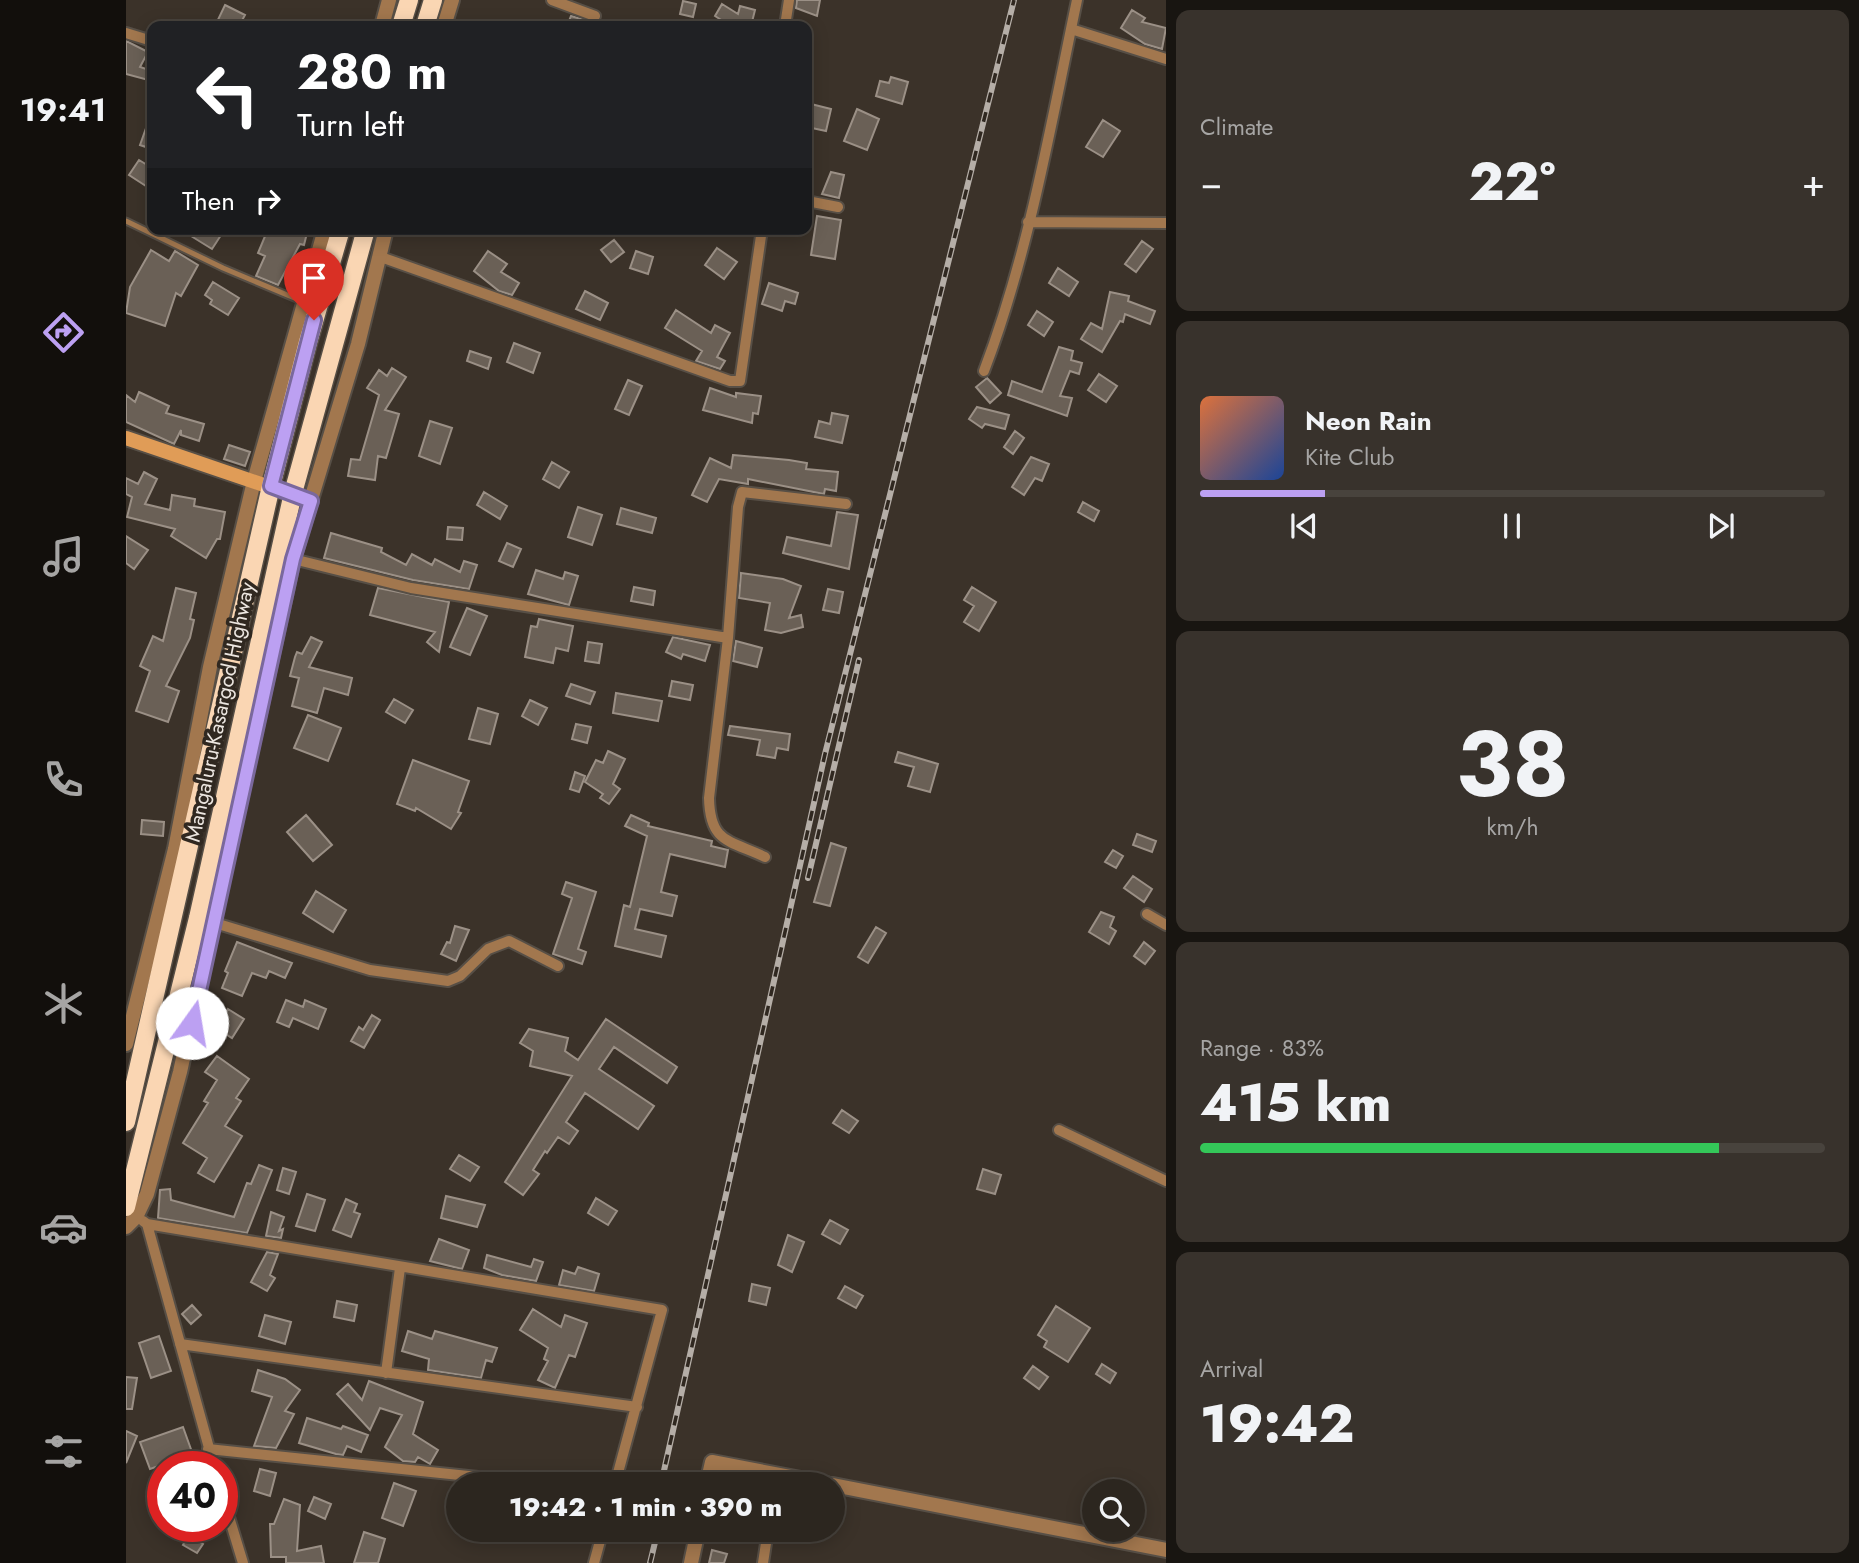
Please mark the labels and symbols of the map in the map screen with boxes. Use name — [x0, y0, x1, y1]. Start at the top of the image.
pin — [284, 248, 344, 320]
street label: Mangaluru-Kasargod Highway — [178, 579, 262, 845]
position arrow — [155, 986, 229, 1060]
speed limit sign: 40 — [147, 1451, 238, 1542]

